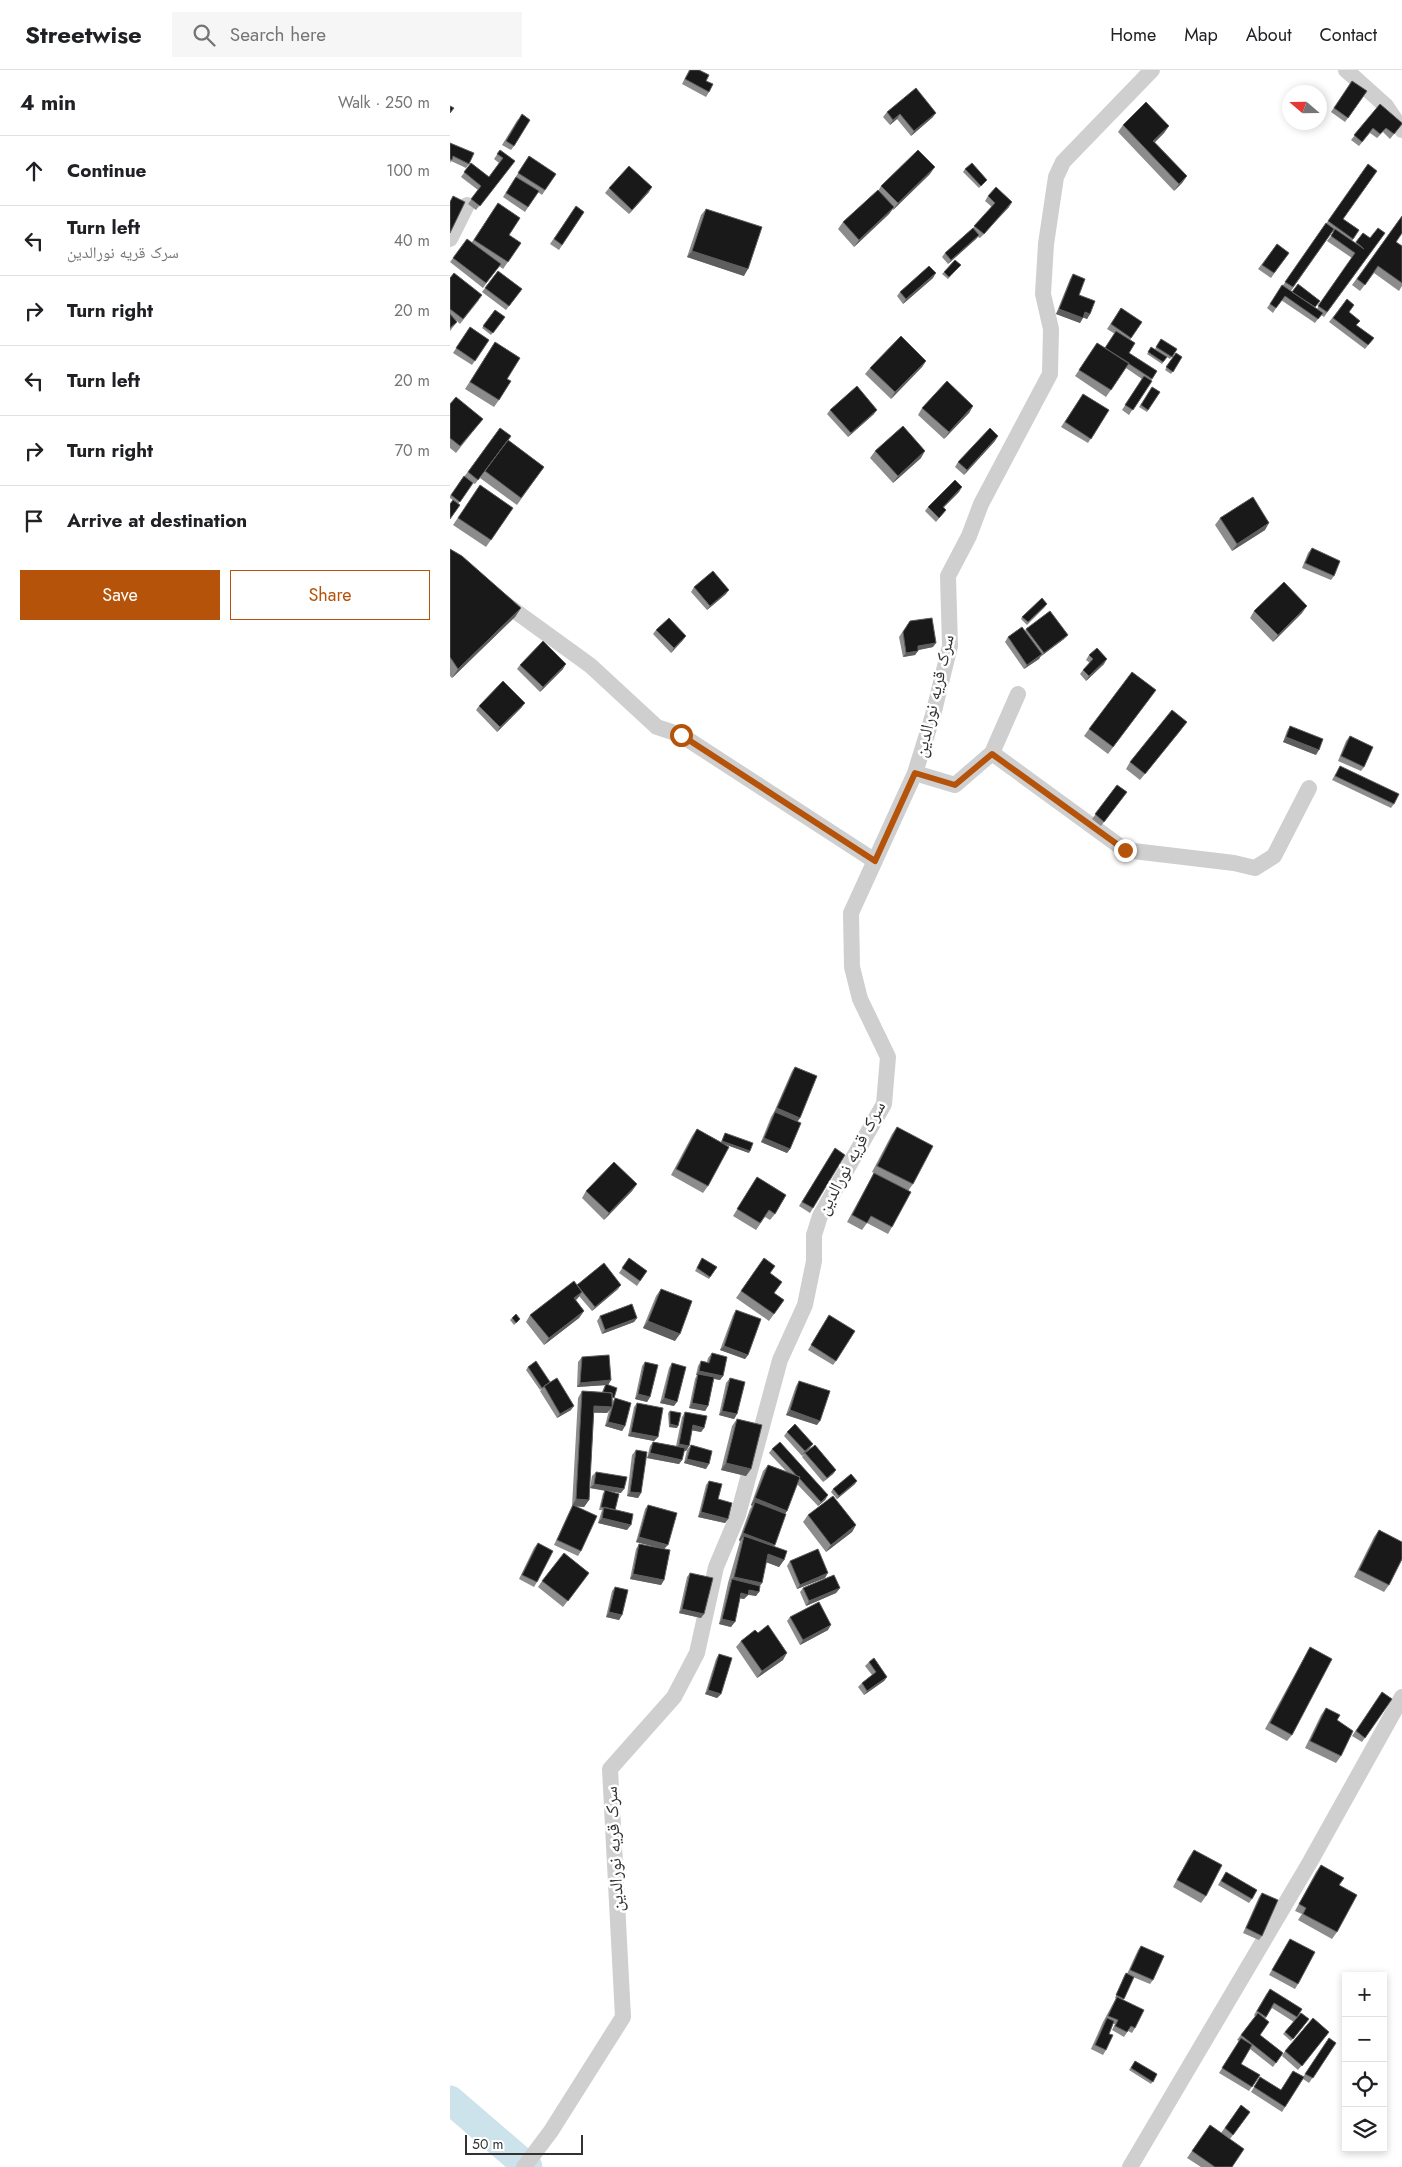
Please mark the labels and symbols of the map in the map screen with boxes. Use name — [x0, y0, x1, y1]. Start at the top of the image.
north arrow — [1282, 85, 1327, 130]
street label: سرک قریه نورالدین — [907, 632, 961, 760]
route start — [670, 724, 693, 747]
route end — [1114, 839, 1137, 862]
street label: سرک قریه نورالدین — [810, 1096, 892, 1220]
street label: سرک قریه نورالدین — [598, 1786, 630, 1912]
scale bar — [465, 2132, 582, 2155]

